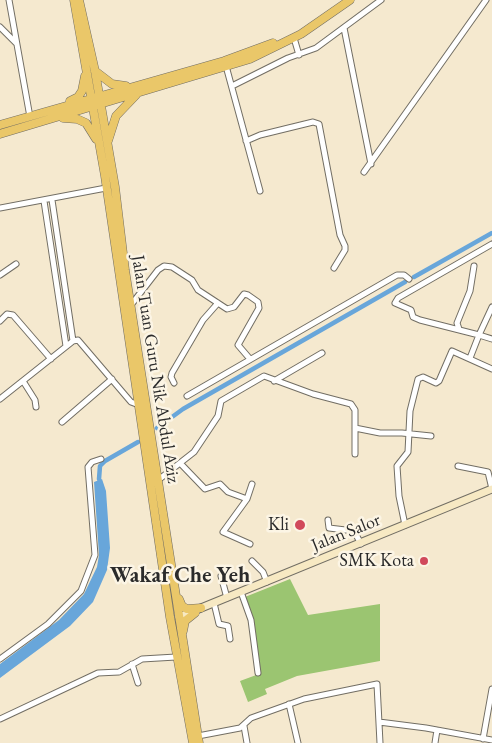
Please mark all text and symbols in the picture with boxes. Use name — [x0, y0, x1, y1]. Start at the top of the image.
street label: Jalan Tuan Guru Nik Abdul Aziz — [126, 253, 184, 485]
street label: Jalan Salor — [308, 509, 384, 557]
place label: Kli — [268, 514, 289, 536]
marker: Kli — [293, 518, 307, 532]
place label: SMK Kota — [340, 550, 414, 572]
marker: SMK Kota — [418, 555, 430, 567]
district label: Wakaf Che Yeh — [110, 563, 250, 589]

